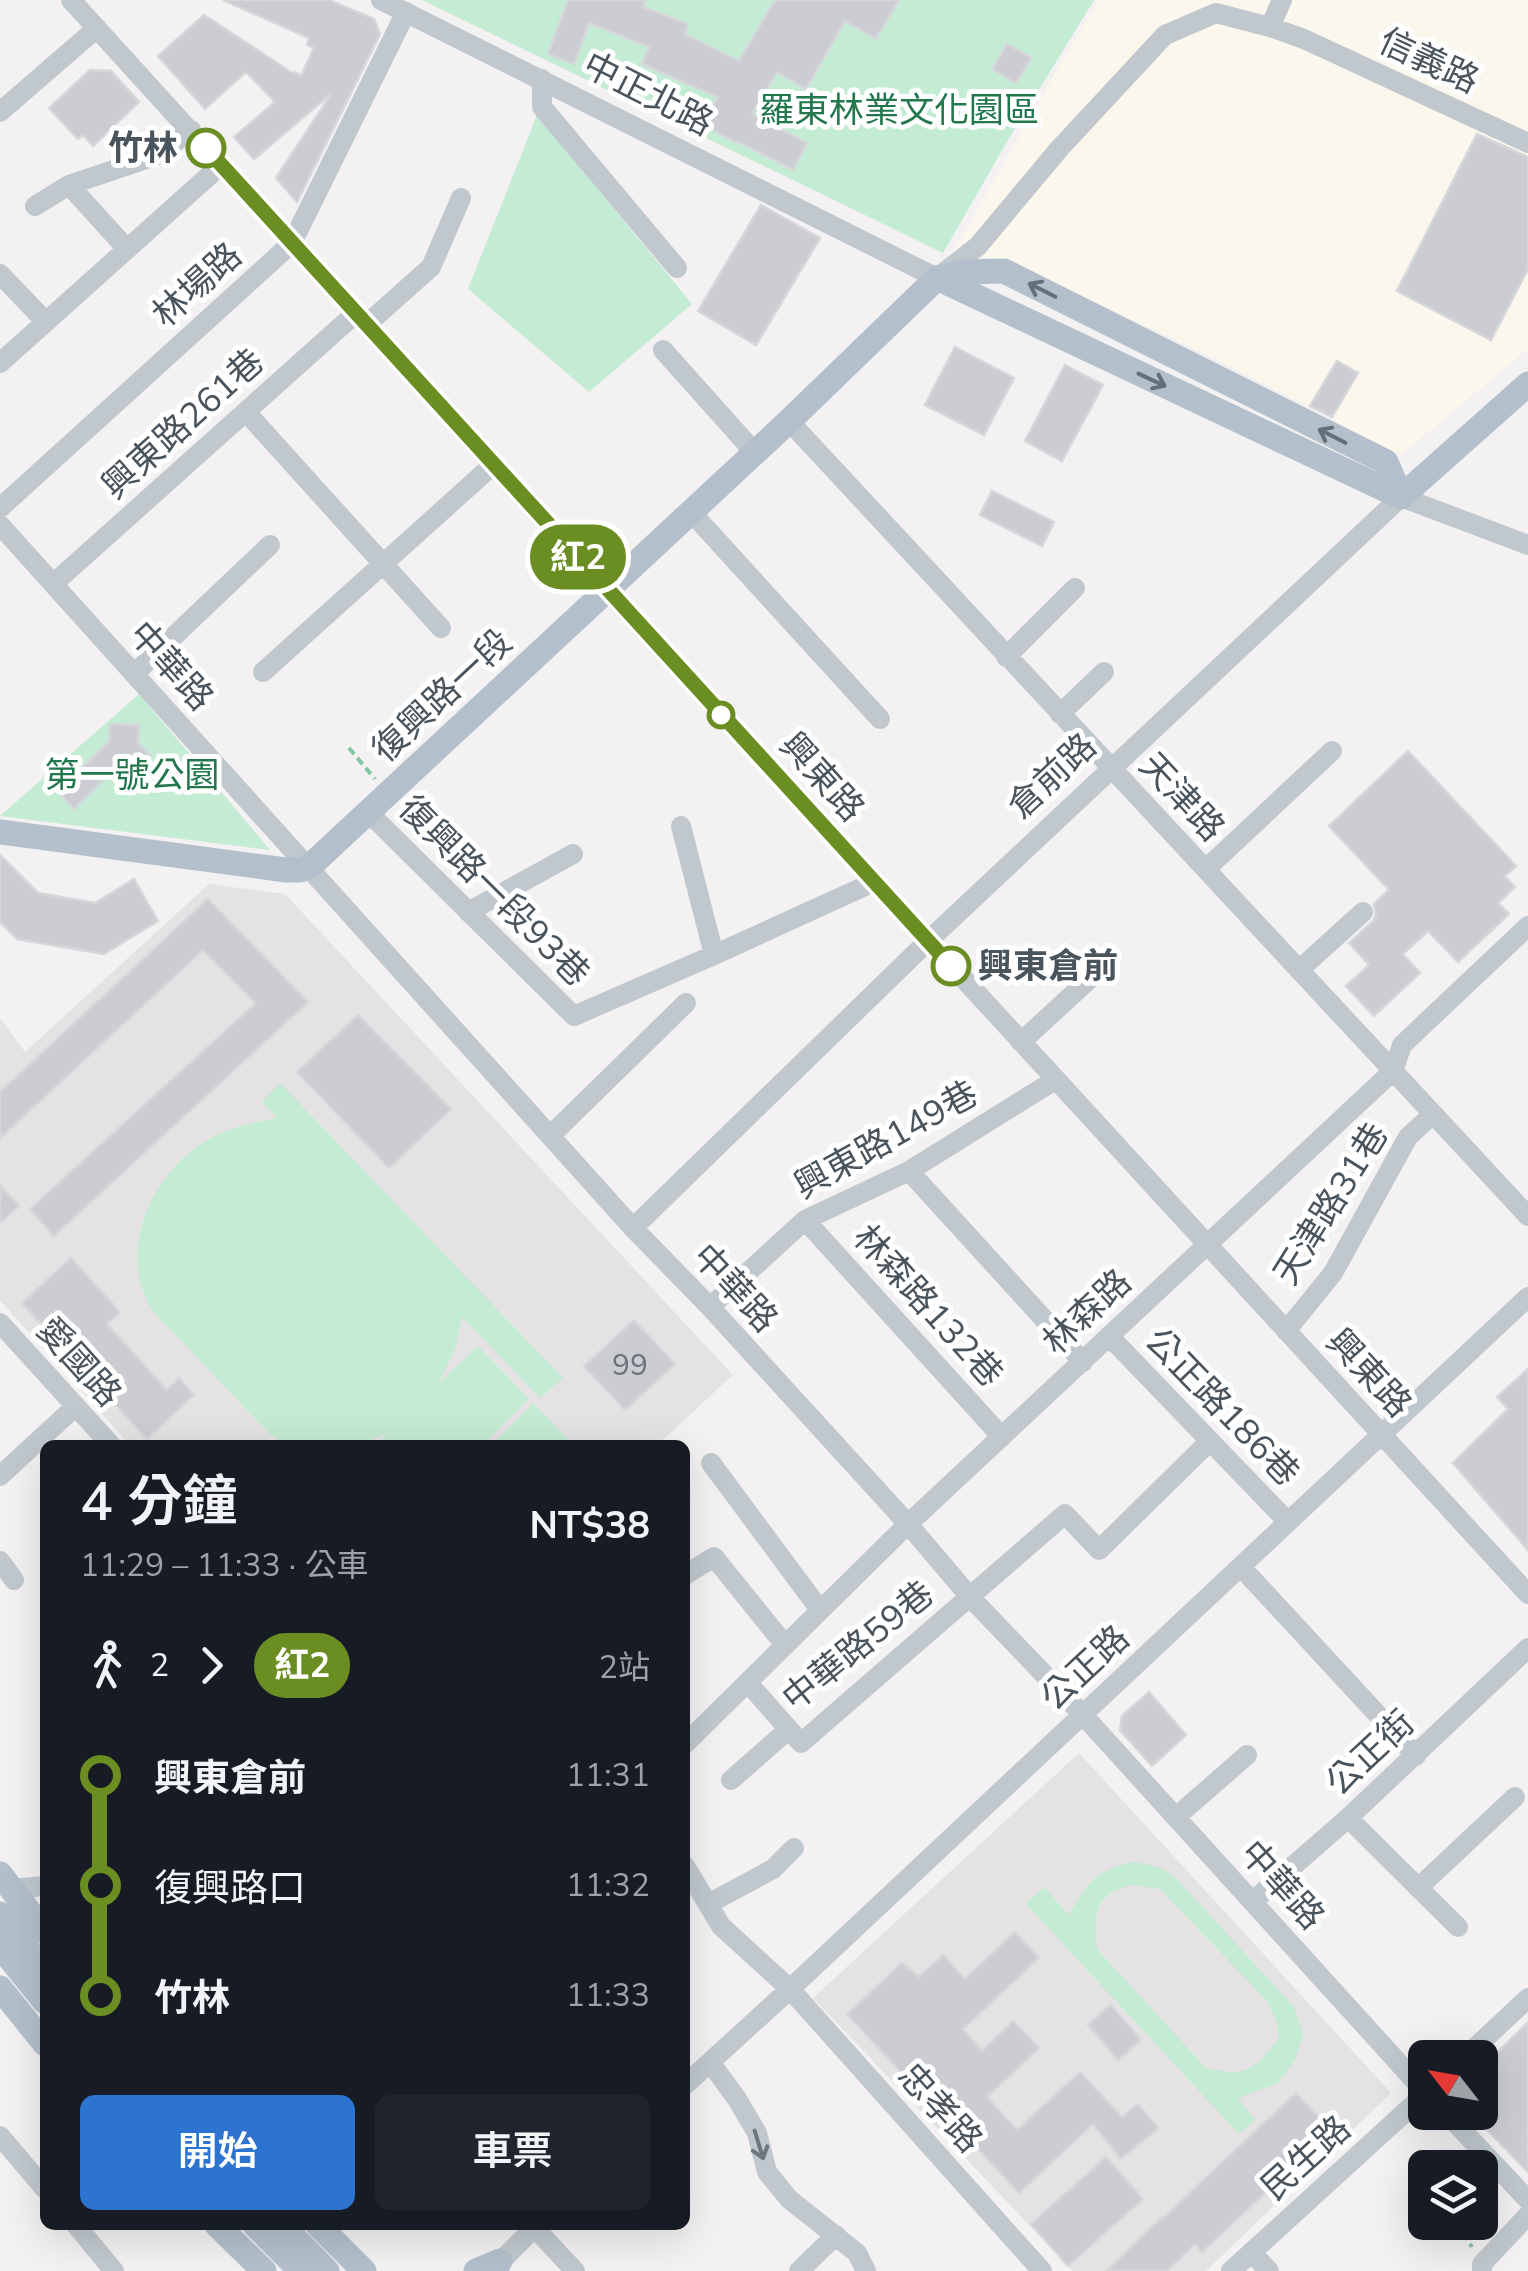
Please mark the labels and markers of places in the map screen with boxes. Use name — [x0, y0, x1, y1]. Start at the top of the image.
place label: 竹林 — [108, 125, 178, 172]
marker: 竹林 — [187, 129, 225, 167]
unlabelled marker — [708, 702, 734, 728]
place label: 興東倉前 — [978, 943, 1118, 990]
marker: 興東倉前 — [932, 947, 970, 985]

